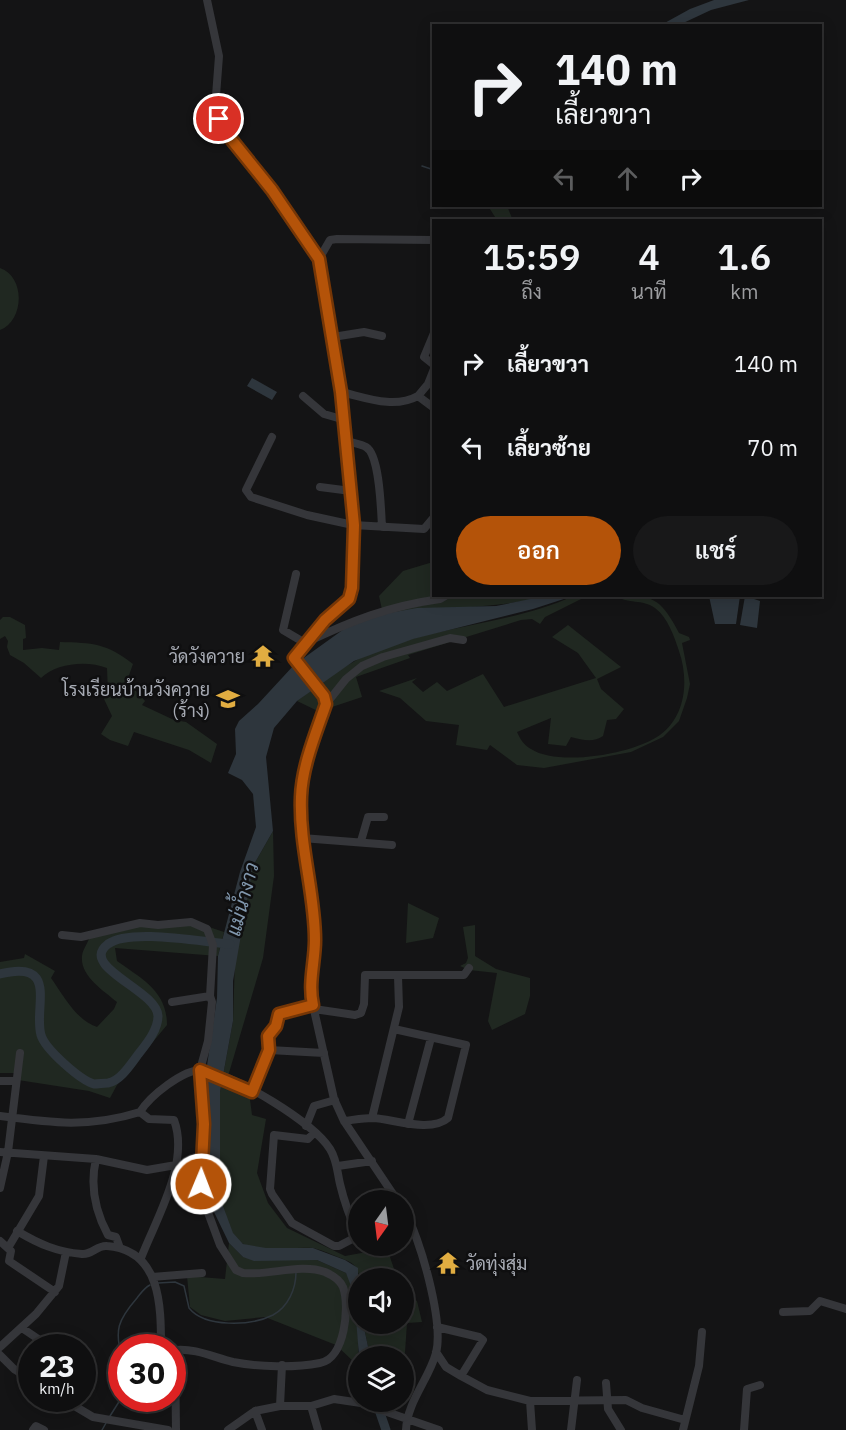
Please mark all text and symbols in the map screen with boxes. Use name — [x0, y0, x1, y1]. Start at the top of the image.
text: 140 m — [555, 42, 678, 97]
icon: right — [456, 48, 534, 126]
pin — [193, 93, 244, 144]
text: เลี้ยวขวา — [555, 96, 651, 131]
icon: arrive — [202, 102, 235, 135]
icon: left — [548, 162, 581, 195]
icon: ahead — [611, 162, 644, 195]
icon: right — [674, 162, 707, 195]
text: 15:59 — [483, 233, 581, 280]
text: 4 — [638, 233, 660, 280]
text: 1.6 — [717, 233, 771, 280]
text: ถึง — [521, 278, 542, 305]
text: นาที — [631, 278, 667, 305]
text: km — [730, 278, 758, 305]
icon: right — [456, 347, 489, 380]
text: เลี้ยวขวา — [507, 349, 589, 378]
text: 140 m — [734, 349, 798, 378]
icon: left — [456, 431, 489, 464]
text: เลี้ยวซ้าย — [507, 433, 591, 462]
text: 70 m — [747, 433, 798, 462]
button: ออก — [456, 516, 621, 585]
button: แชร์ — [633, 516, 798, 585]
temple icon: วัดวังควาย — [250, 643, 276, 669]
place label: วัดวังควาย — [169, 645, 245, 668]
place label: โรงเรียนบ้านวังควาย (ร้าง) — [61, 677, 210, 722]
school or university icon: โรงเรียนบ้านวังควาย (ร้าง) — [215, 686, 241, 712]
water label: แม่น้ำงาว — [215, 858, 265, 939]
position arrow — [169, 1152, 233, 1216]
north arrow — [348, 1190, 414, 1256]
map controls — [348, 1190, 414, 1412]
temple icon: วัดทุ่งสุ่ม — [435, 1250, 461, 1276]
place label: วัดทุ่งสุ่ม — [466, 1252, 527, 1276]
button: sound — [348, 1268, 414, 1334]
speed limit sign: 30 — [108, 1334, 186, 1412]
text: 23 — [39, 1346, 75, 1385]
button: layers — [348, 1346, 414, 1412]
text: km/h — [39, 1379, 75, 1398]

